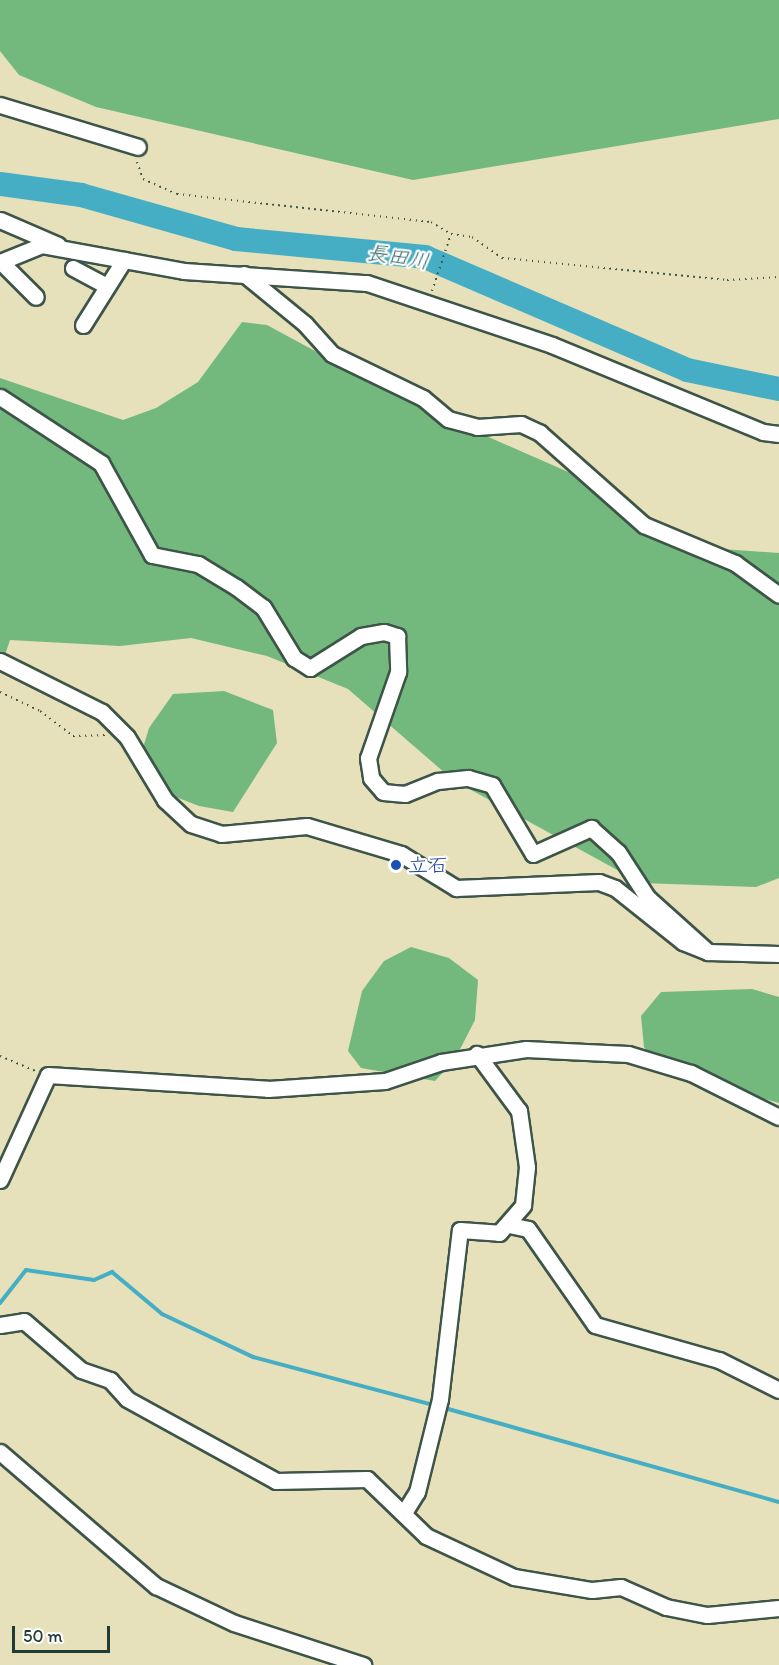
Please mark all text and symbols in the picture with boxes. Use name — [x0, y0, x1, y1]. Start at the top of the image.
water label: 長田川 — [365, 240, 431, 274]
place label: 立石 — [408, 853, 448, 877]
marker: 立石 — [389, 858, 403, 872]
scale bar — [15, 1614, 112, 1652]
text: 50 m — [23, 1625, 63, 1647]

